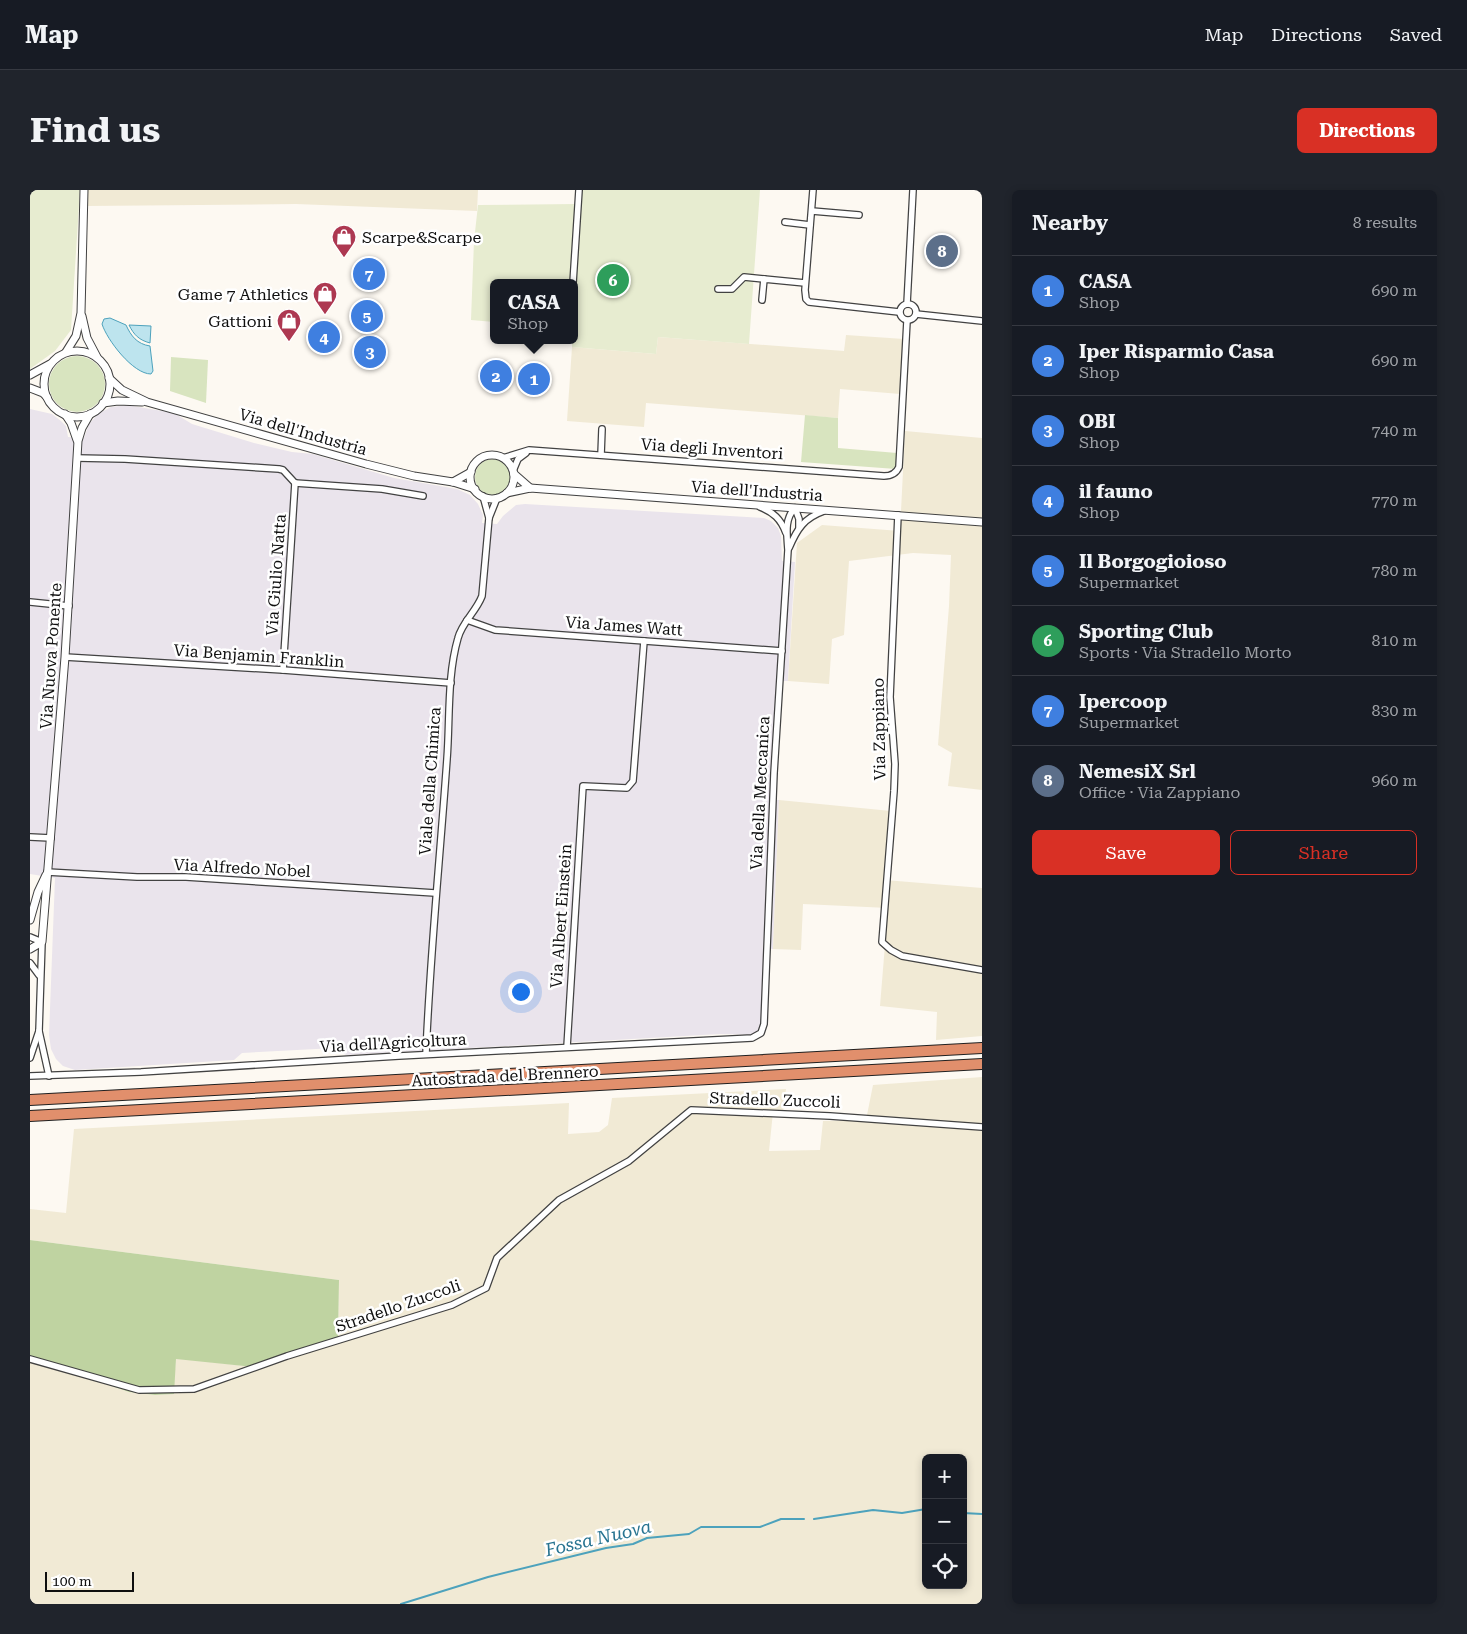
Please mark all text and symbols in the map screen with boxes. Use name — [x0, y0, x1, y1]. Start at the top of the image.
text: Map — [25, 21, 79, 49]
text: Map — [1205, 24, 1243, 45]
text: Directions — [1271, 24, 1362, 45]
text: Saved — [1390, 24, 1442, 45]
button: Directions — [1297, 108, 1437, 153]
text: Find us — [30, 110, 160, 151]
text: Nearby — [1032, 211, 1108, 235]
text: 8 results — [1353, 213, 1417, 232]
shop icon: Scarpe&Scarpe — [331, 224, 357, 258]
place label: Scarpe&Scarpe — [362, 228, 481, 247]
pin: 8 — [926, 232, 958, 270]
pin: 7 — [353, 255, 385, 293]
pin: 6 — [597, 261, 629, 299]
text: CASA — [1079, 270, 1132, 293]
popup — [490, 279, 578, 344]
shop icon: Game 7 Athletics — [312, 281, 338, 315]
text: 1 — [1044, 281, 1052, 300]
text: 690 m — [1371, 281, 1417, 300]
place label: Game 7 Athletics — [178, 285, 308, 304]
text: CASA — [508, 291, 560, 314]
text: Shop — [1079, 293, 1120, 312]
pin: 5 — [351, 297, 383, 335]
shop icon: Gattioni — [276, 308, 302, 342]
place label: Gattioni — [208, 312, 272, 331]
text: Shop — [508, 314, 548, 333]
pin: 4 — [308, 318, 340, 356]
pin: 3 — [354, 333, 386, 371]
text: Iper Risparmio Casa — [1079, 340, 1274, 363]
text: 2 — [1044, 351, 1052, 370]
text: 690 m — [1371, 351, 1417, 370]
pin: 2 — [480, 357, 512, 395]
pin: 1 — [518, 360, 550, 398]
text: Shop — [1079, 363, 1120, 382]
street label: Via dell'Industria — [237, 405, 369, 459]
text: OBI — [1079, 410, 1115, 433]
text: 3 — [1044, 421, 1052, 440]
text: 740 m — [1371, 421, 1417, 440]
text: Shop — [1079, 433, 1120, 452]
street label: Via degli Inventori — [640, 435, 784, 463]
street label: Via dell'Industria — [690, 477, 824, 505]
text: il fauno — [1079, 480, 1153, 503]
text: 4 — [1044, 491, 1052, 510]
text: 770 m — [1371, 491, 1417, 510]
text: Shop — [1079, 503, 1120, 522]
street label: Via Giulio Natta — [262, 513, 290, 637]
text: Il Borgogioioso — [1079, 550, 1227, 573]
text: 5 — [1044, 561, 1052, 580]
text: 780 m — [1371, 561, 1417, 580]
text: Supermarket — [1079, 573, 1179, 592]
street label: Via Nuova Ponente — [36, 582, 66, 730]
street label: Via James Watt — [565, 612, 683, 640]
text: Sporting Club — [1079, 620, 1213, 643]
text: 6 — [1044, 631, 1052, 650]
text: 810 m — [1371, 631, 1417, 650]
street label: Via Benjamin Franklin — [173, 641, 345, 671]
text: Sports · Via Stradello Morto — [1079, 643, 1292, 662]
street label: Via Zappiano — [869, 677, 889, 780]
text: Ipercoop — [1079, 690, 1167, 713]
text: 7 — [1044, 701, 1052, 720]
text: 830 m — [1371, 701, 1417, 720]
street label: Viale della Chimica — [415, 706, 445, 856]
text: Supermarket — [1079, 713, 1179, 732]
street label: Via della Meccanica — [746, 715, 774, 870]
text: NemesiX Srl — [1079, 760, 1196, 783]
text: 8 — [1044, 771, 1052, 790]
text: 960 m — [1371, 771, 1417, 790]
text: Office · Via Zappiano — [1079, 783, 1240, 802]
button: Save — [1032, 830, 1220, 875]
button: Share — [1230, 830, 1417, 875]
street label: Via Albert Einstein — [546, 843, 576, 989]
street label: Via Alfredo Nobel — [173, 855, 311, 881]
your location — [508, 979, 534, 1005]
street label: Via dell'Agricoltura — [319, 1030, 467, 1056]
street label: Autostrada del Brennero — [411, 1062, 599, 1090]
street label: Stradello Zuccoli — [709, 1088, 841, 1112]
street label: Stradello Zuccoli — [333, 1276, 463, 1336]
map controls — [922, 1454, 967, 1589]
button: + — [922, 1454, 967, 1499]
button: − — [922, 1499, 967, 1544]
water label: Fossa Nuova — [542, 1516, 653, 1561]
button: locate — [922, 1544, 967, 1589]
scale bar — [45, 1569, 134, 1592]
text: 100 m — [52, 1573, 92, 1589]

